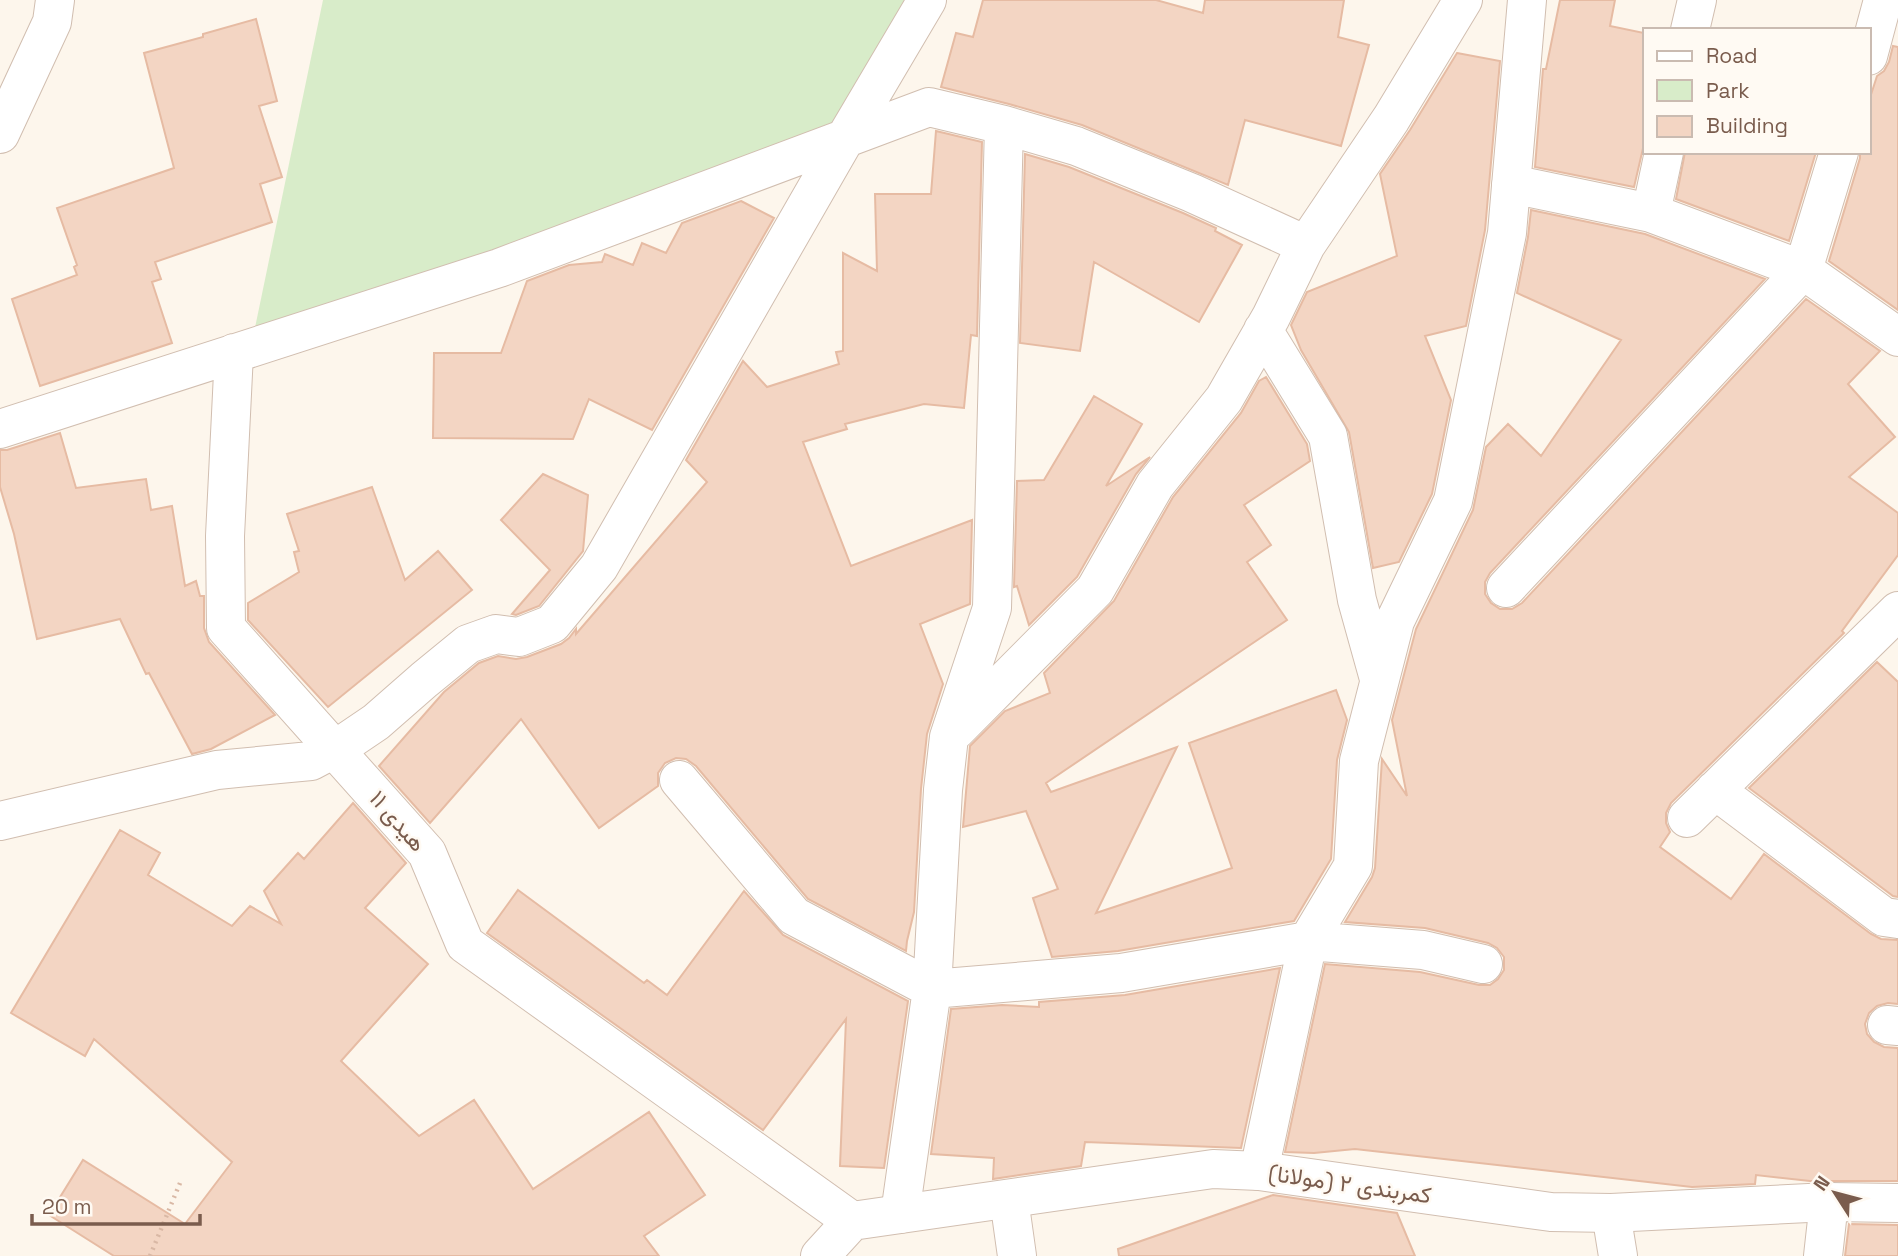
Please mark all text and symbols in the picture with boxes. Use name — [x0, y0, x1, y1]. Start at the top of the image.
legend — [1643, 28, 1870, 154]
text: Road — [1706, 42, 1758, 69]
text: Park — [1706, 77, 1750, 104]
text: Building — [1706, 112, 1788, 139]
street label: هیدی ۱۱ — [363, 784, 433, 858]
street label: کمربندی ۲ (مولانا) — [1267, 1158, 1433, 1210]
north arrow — [1800, 1158, 1870, 1228]
text: N — [1808, 1171, 1836, 1196]
scale bar — [32, 1182, 200, 1226]
text: 20 m — [42, 1193, 92, 1220]

